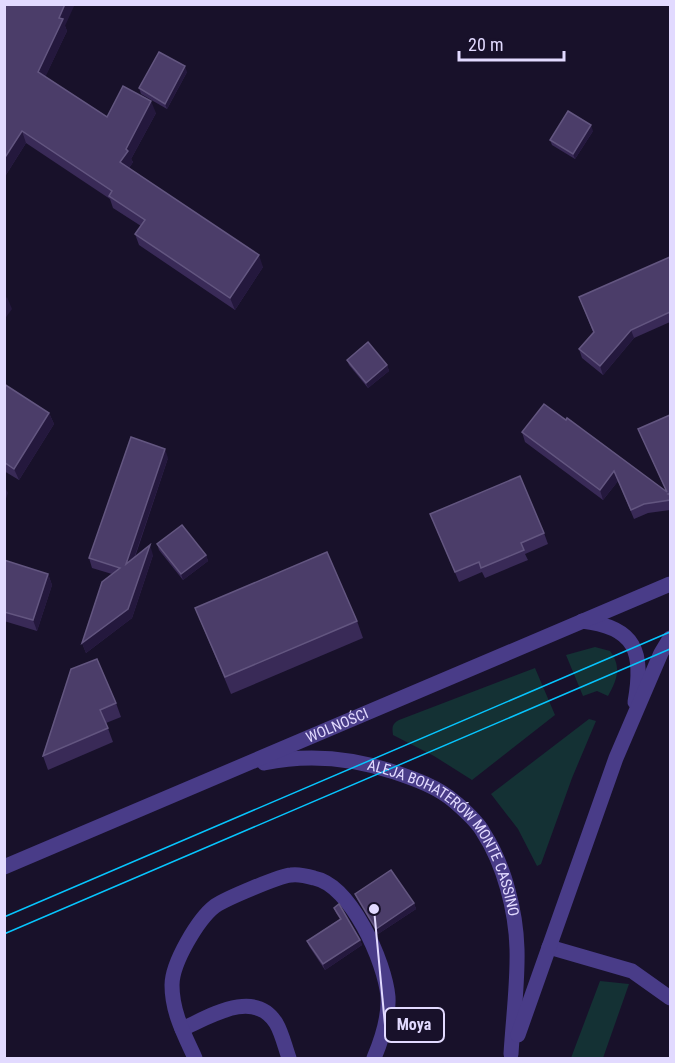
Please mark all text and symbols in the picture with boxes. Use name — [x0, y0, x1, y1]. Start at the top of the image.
scale bar — [459, 24, 564, 62]
text: 20 m — [468, 34, 503, 55]
street label: WOLNOŚCI — [303, 704, 371, 747]
street label: ALEJA BOHATERÓW MONTE CASSINO — [366, 756, 523, 918]
callout: Moya — [385, 1008, 444, 1042]
text: Moya — [397, 1015, 432, 1034]

